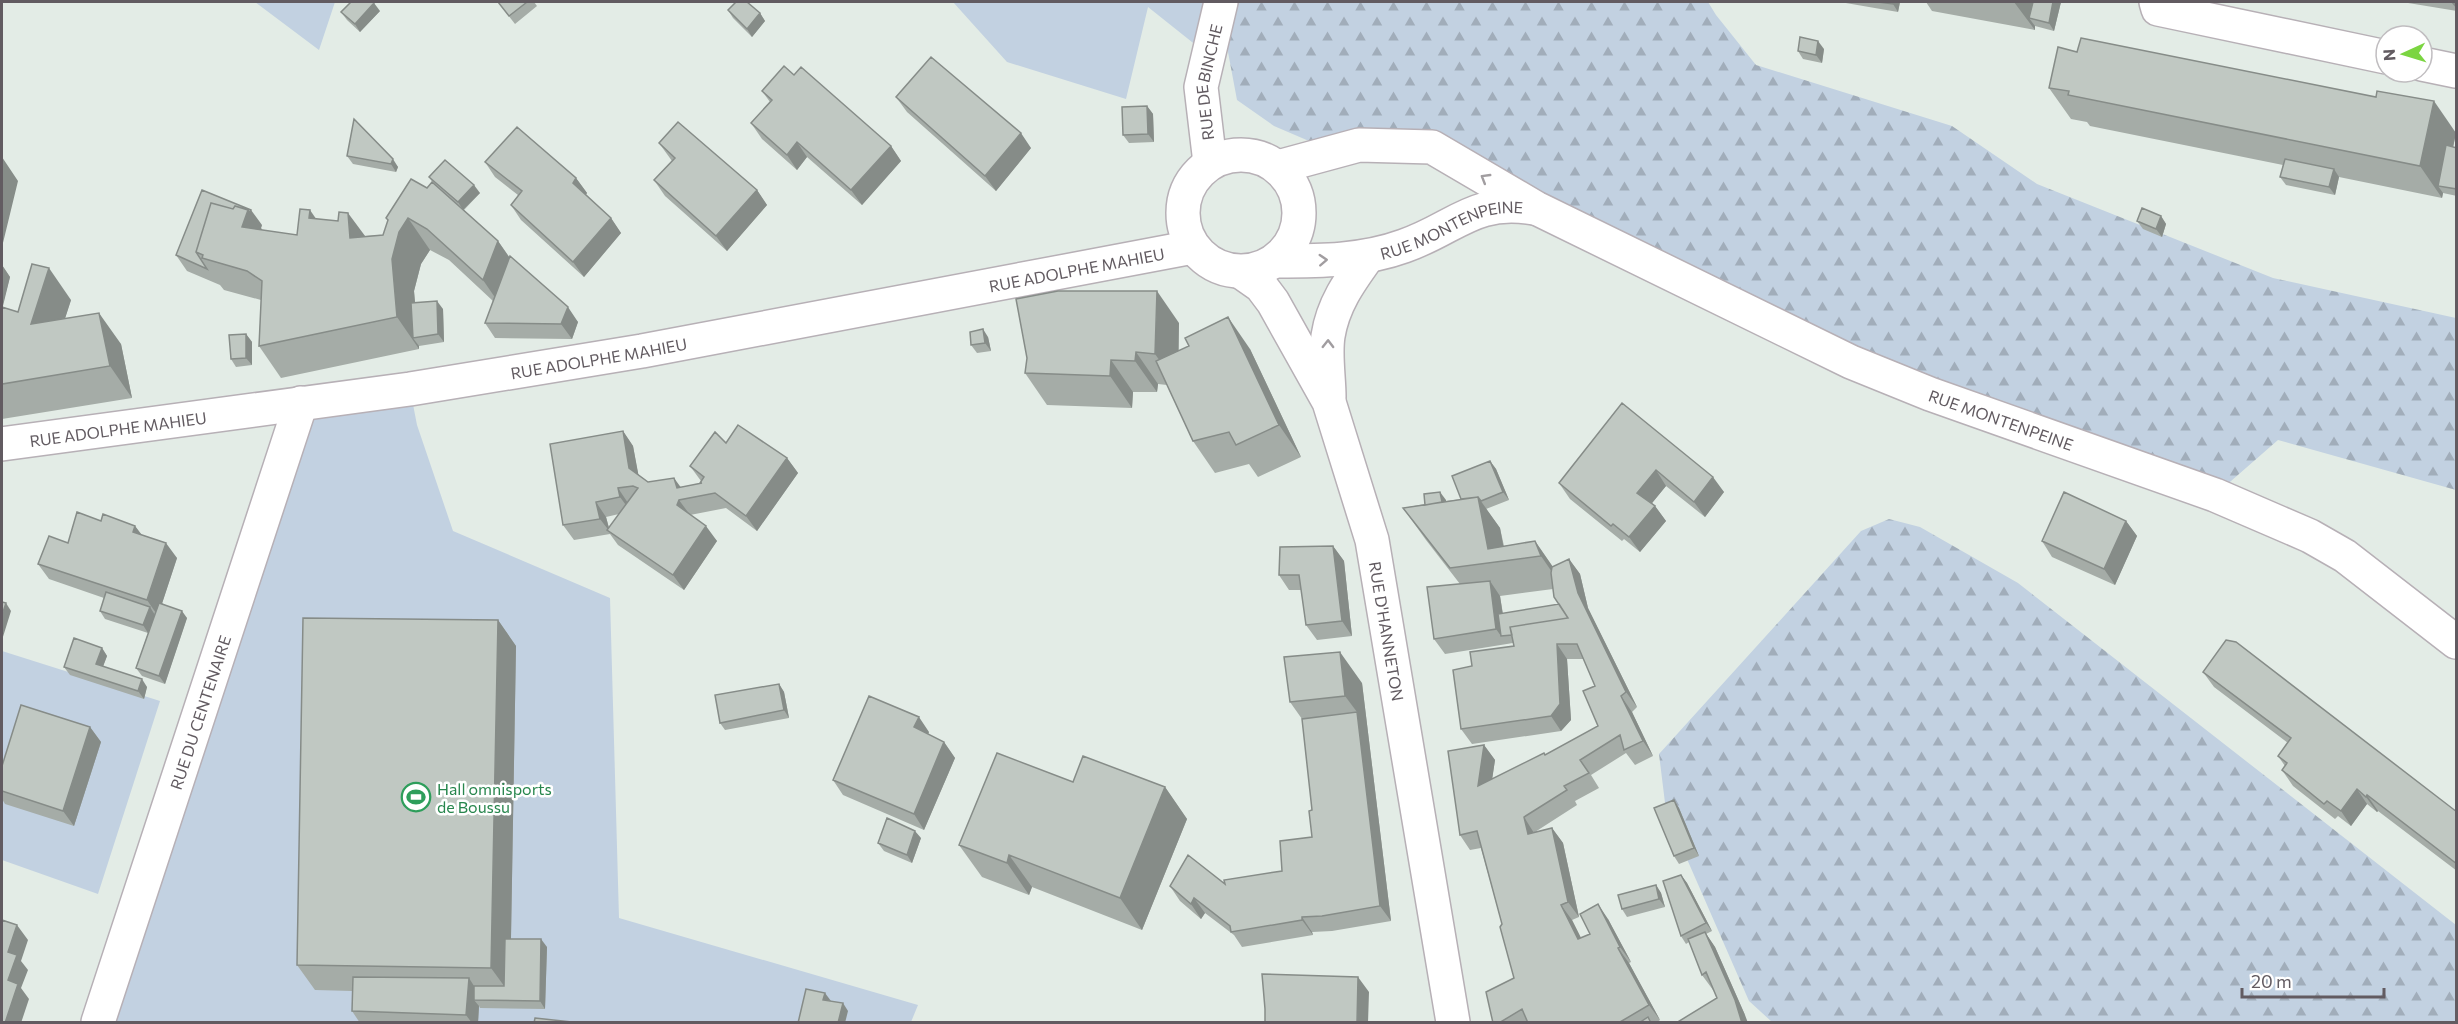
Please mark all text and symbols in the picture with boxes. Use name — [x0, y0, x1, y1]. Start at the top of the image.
street label: RUE DE BINCHE — [1191, 22, 1225, 141]
north arrow — [2374, 24, 2434, 84]
text: N — [2379, 48, 2398, 62]
one-way arrow — [1481, 174, 1491, 186]
street label: RUE MONTENPEINE — [1378, 196, 1524, 262]
street label: RUE ADOLPHE MAHIEU — [987, 243, 1166, 295]
one-way arrow — [1318, 254, 1327, 267]
street label: RUE ADOLPHE MAHIEU — [509, 333, 688, 382]
one-way arrow — [1322, 339, 1334, 348]
street label: RUE MONTENPEINE — [1926, 385, 2076, 454]
street label: RUE ADOLPHE MAHIEU — [28, 407, 208, 450]
street label: RUE D'HANNETON — [1366, 560, 1408, 702]
street label: RUE DU CENTENAIRE — [165, 633, 234, 792]
place label: Hall omnisports de Boussu — [437, 779, 552, 816]
sports icon: Hall omnisports de Boussu — [400, 781, 432, 813]
scale bar — [2242, 961, 2384, 999]
text: 20 m — [2251, 970, 2292, 992]

